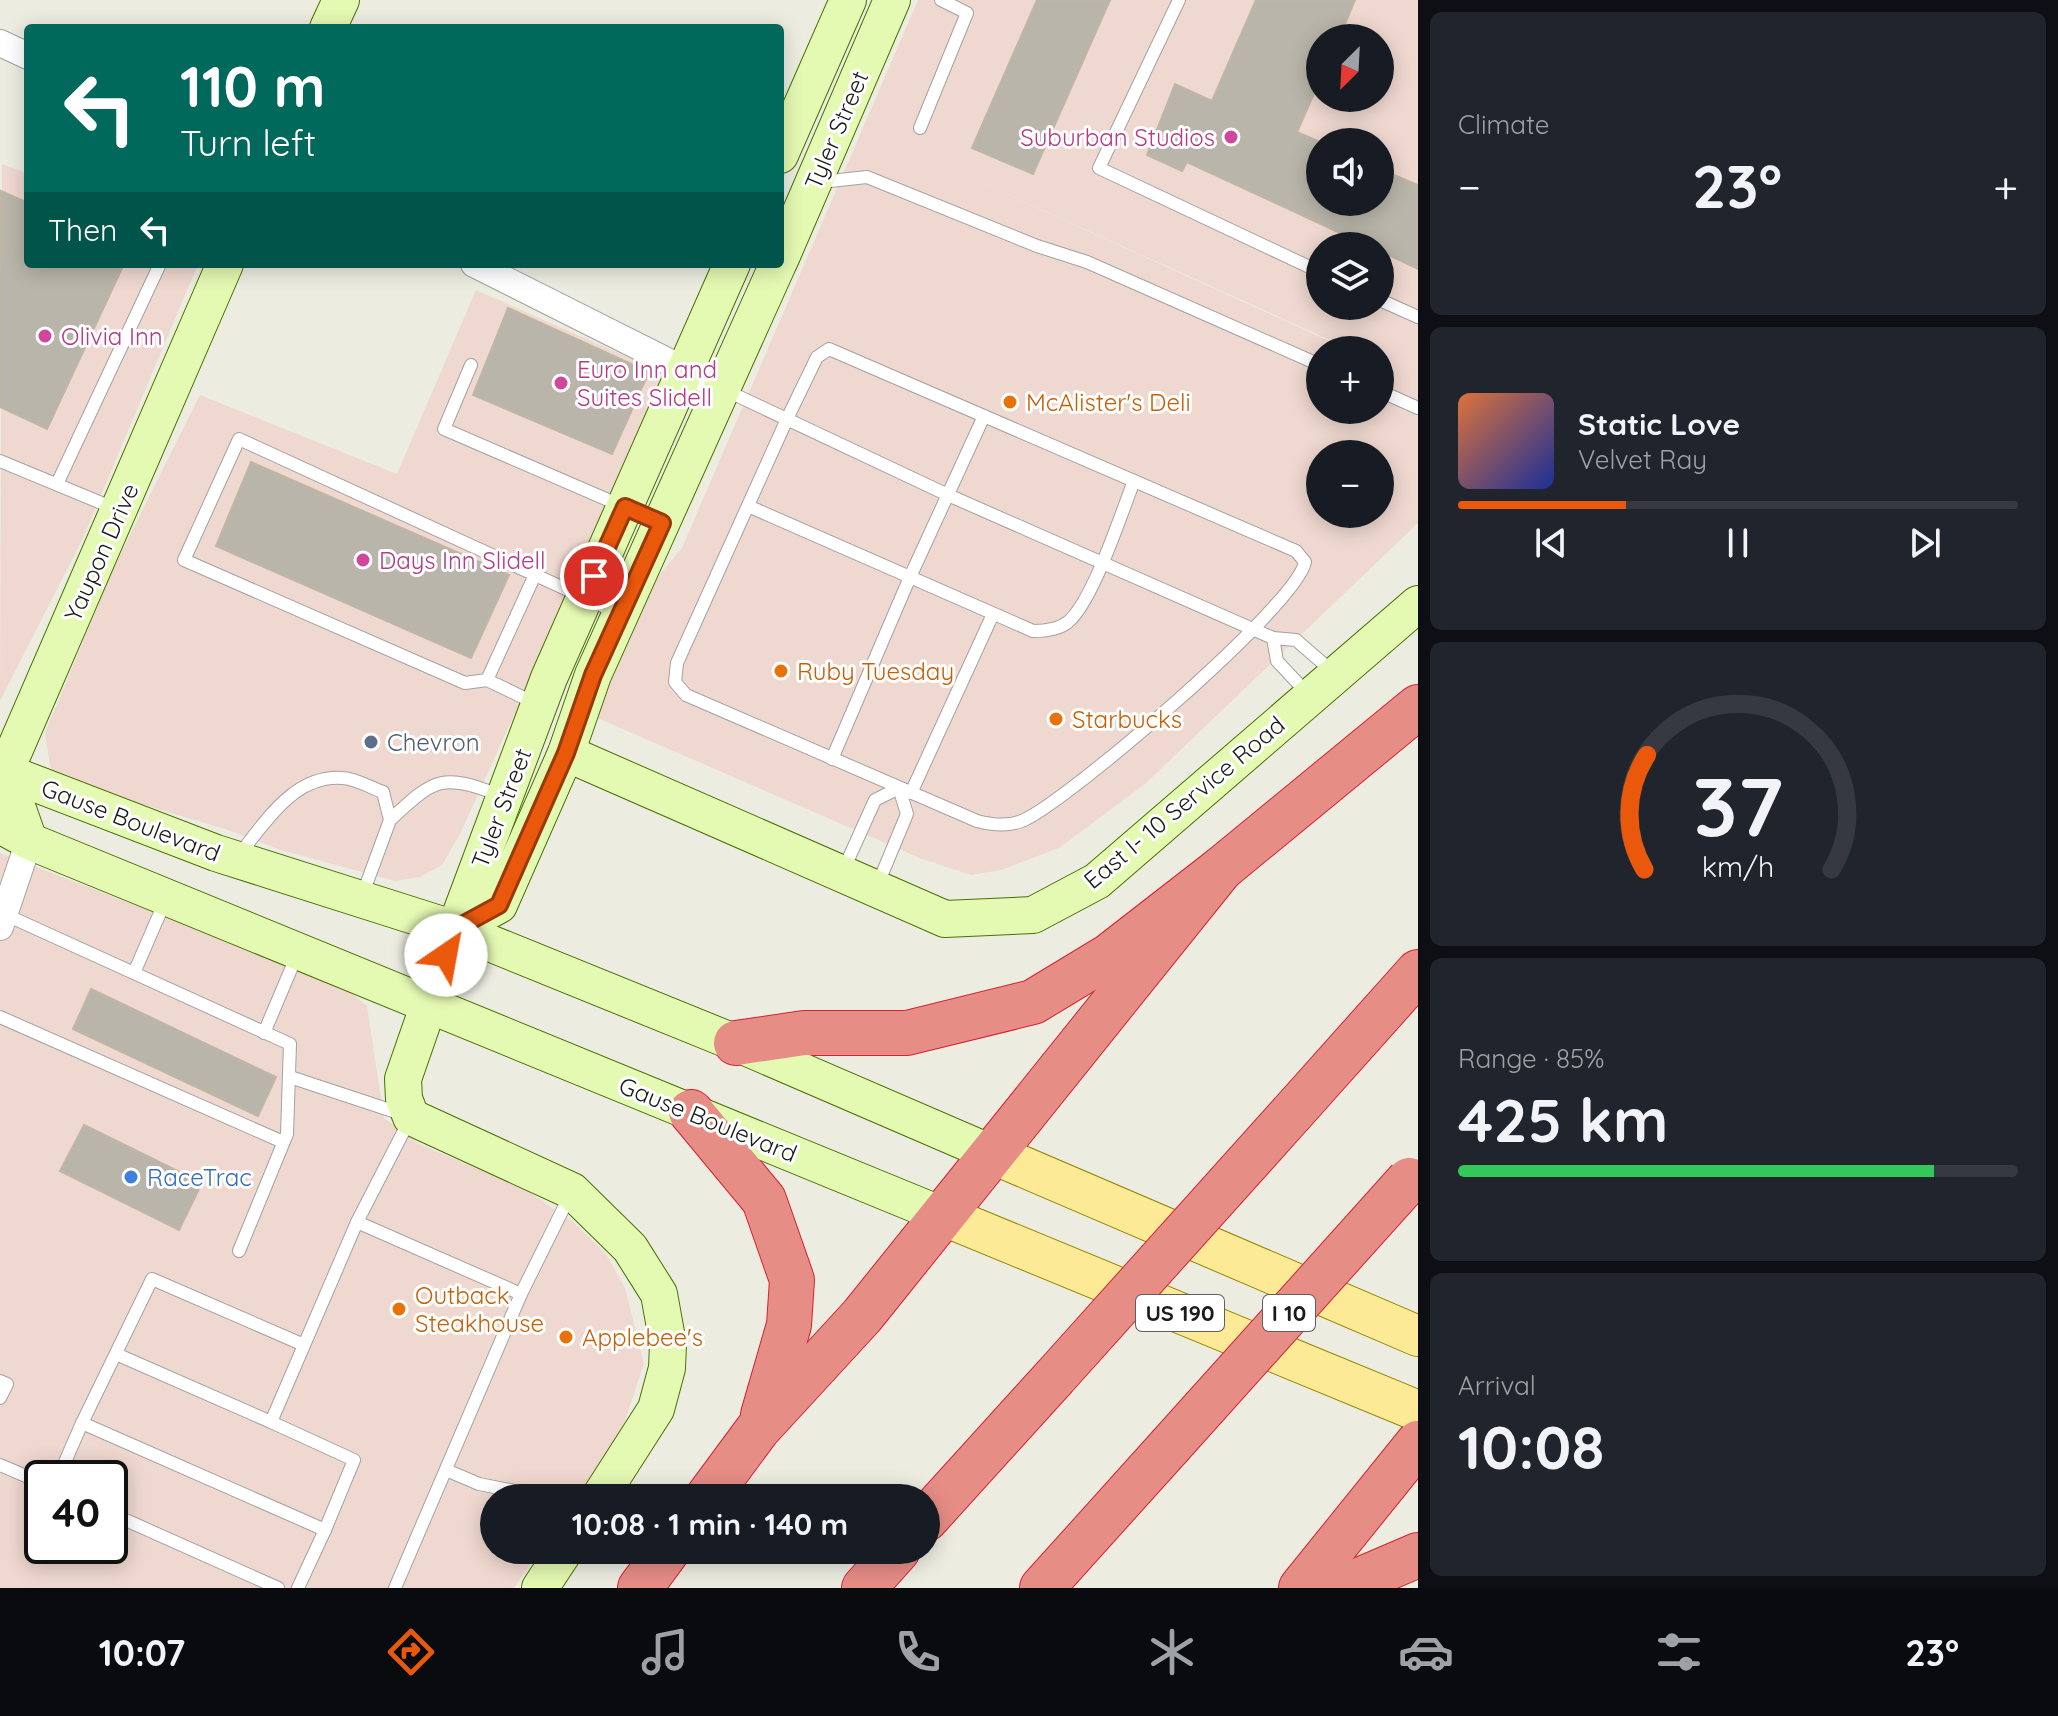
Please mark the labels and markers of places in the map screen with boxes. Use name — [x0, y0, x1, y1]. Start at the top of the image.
place label: Suburban Studios — [1020, 122, 1215, 152]
marker: Suburban Studios — [1222, 128, 1240, 146]
place label: Olivia Inn — [61, 321, 163, 351]
marker: Olivia Inn — [36, 327, 54, 345]
place label: Euro Inn and Suites Slidell — [577, 354, 717, 412]
marker: Euro Inn and Suites Slidell — [552, 374, 570, 392]
place label: McAlister's Deli — [1026, 387, 1191, 417]
marker: McAlister's Deli — [1001, 393, 1019, 411]
pin — [560, 542, 628, 610]
place label: Days Inn Slidell — [379, 545, 546, 575]
marker: Days Inn Slidell — [354, 551, 372, 569]
place label: Ruby Tuesday — [797, 656, 954, 686]
marker: Ruby Tuesday — [772, 662, 790, 680]
place label: Starbucks — [1072, 704, 1182, 734]
marker: Starbucks — [1047, 710, 1065, 728]
place label: Chevron — [387, 727, 480, 757]
marker: Chevron — [362, 733, 380, 751]
place label: RaceTrac — [147, 1162, 252, 1192]
marker: RaceTrac — [122, 1168, 140, 1186]
place label: Outback Steakhouse — [415, 1280, 544, 1338]
marker: Outback Steakhouse — [390, 1300, 408, 1318]
place label: Applebee's — [582, 1322, 703, 1352]
marker: Applebee's — [557, 1328, 575, 1346]

